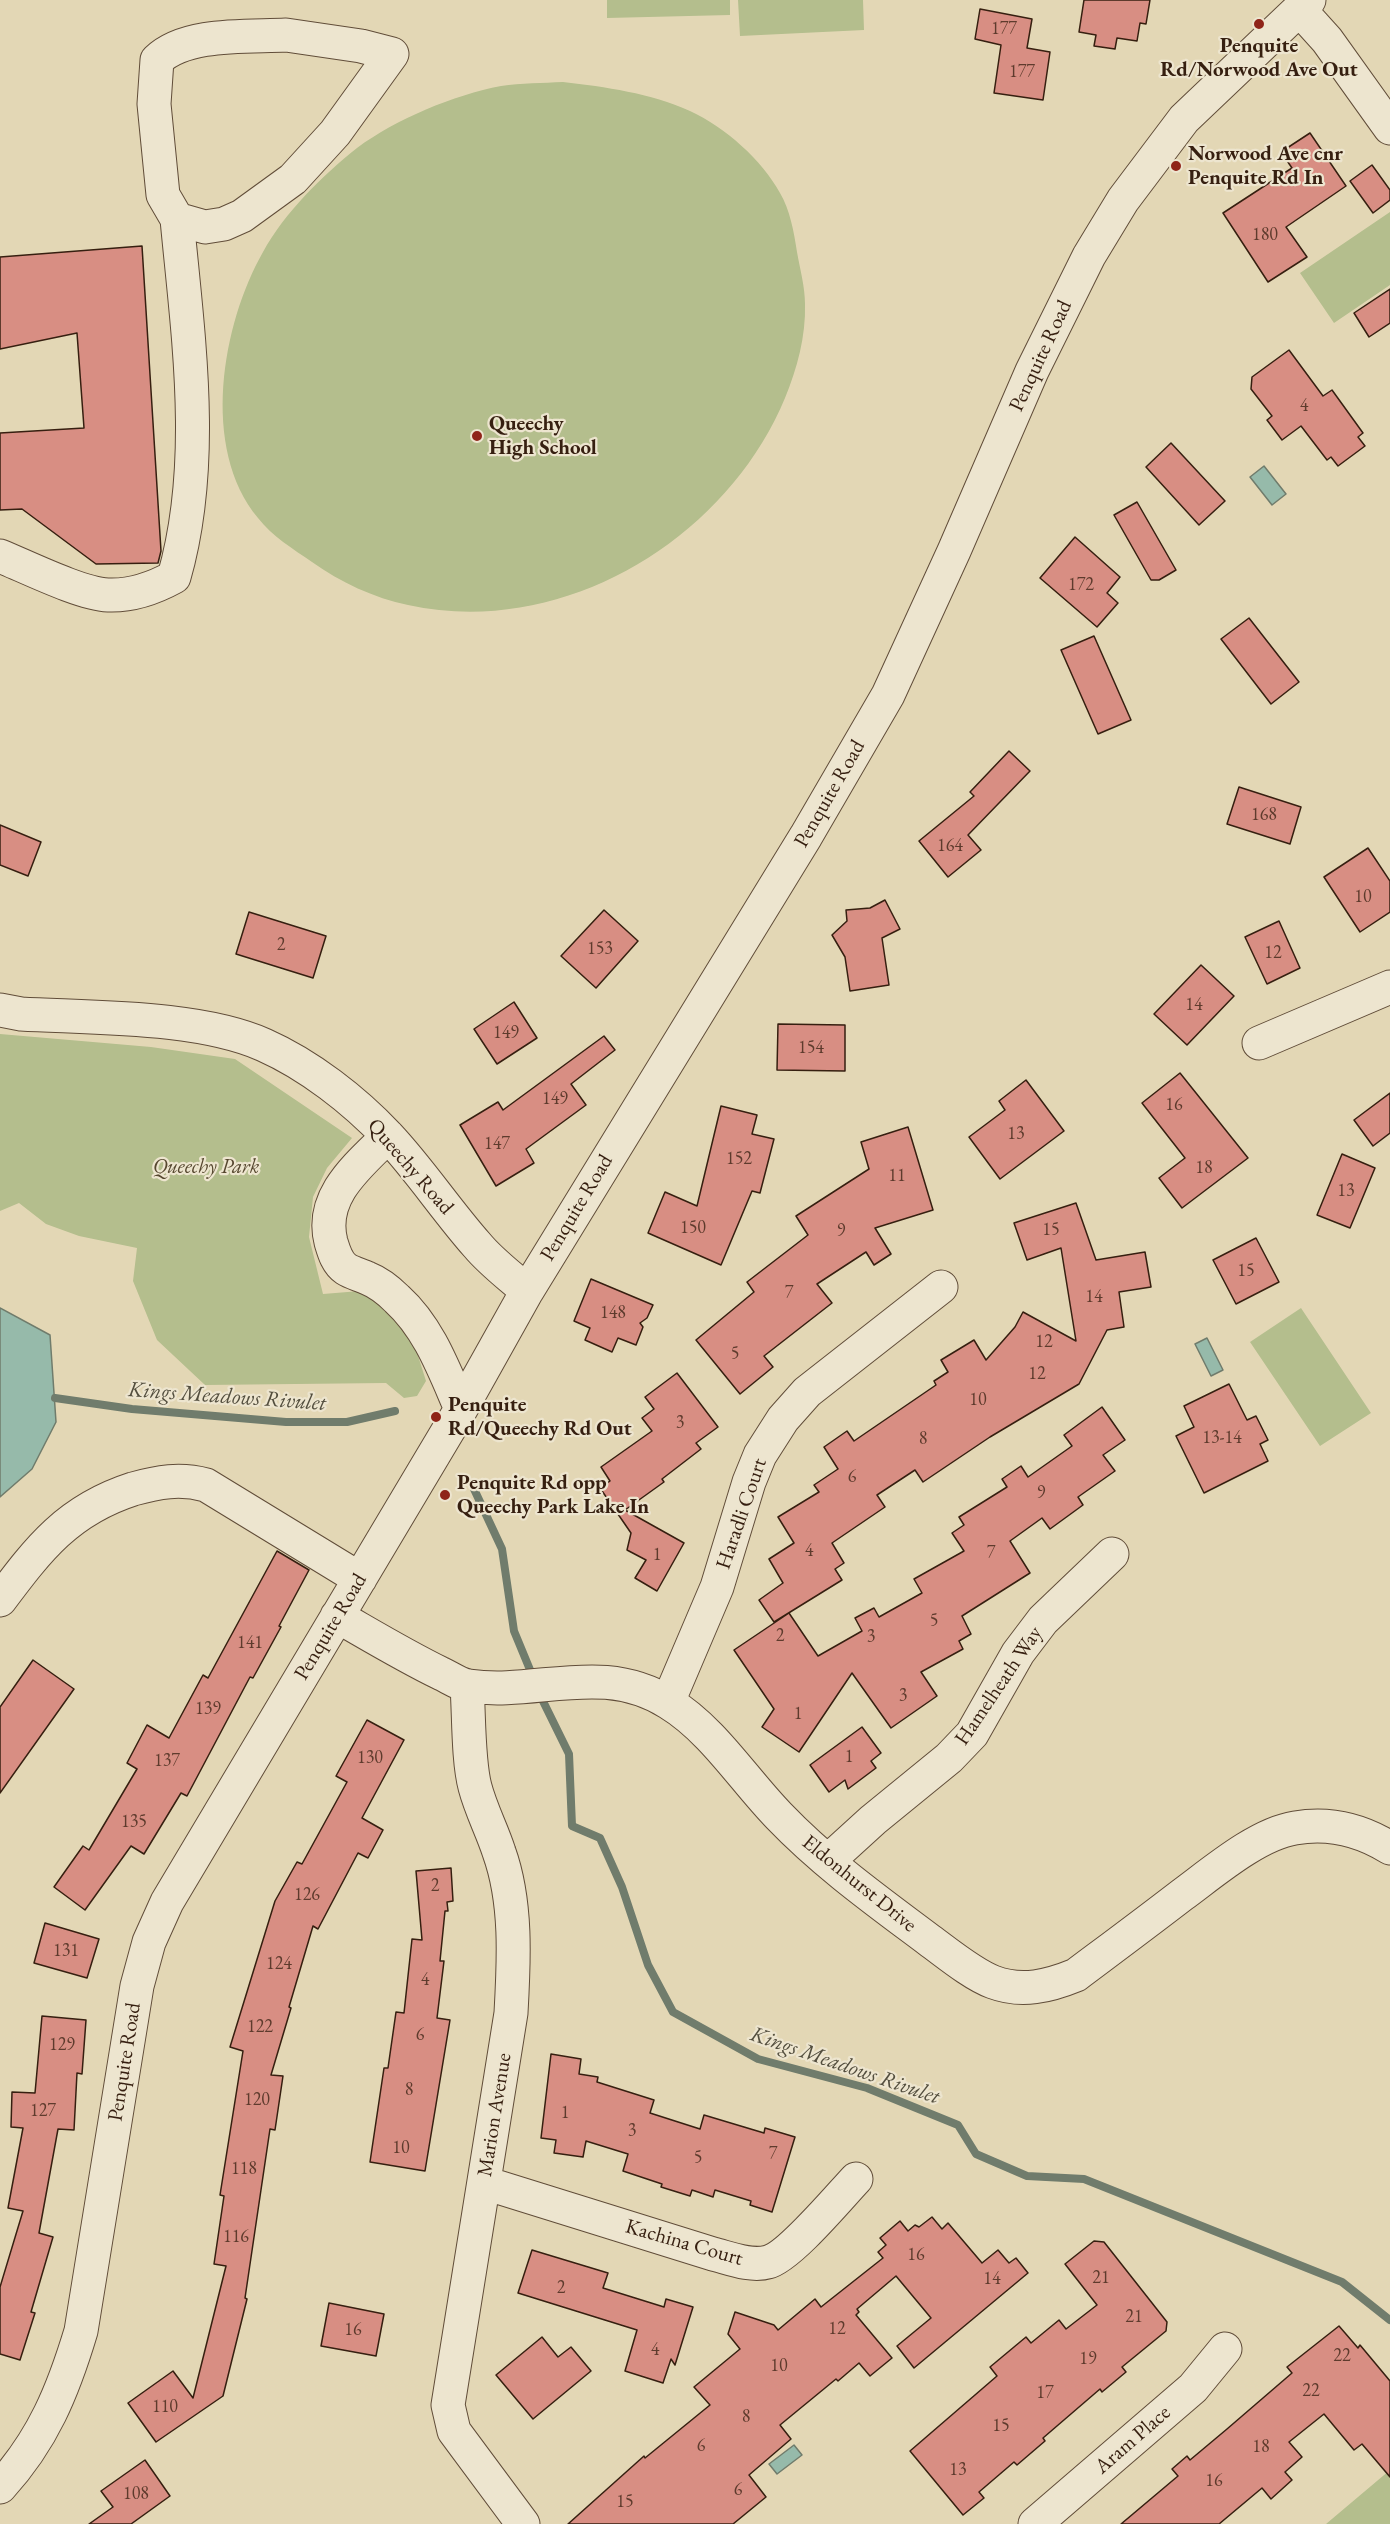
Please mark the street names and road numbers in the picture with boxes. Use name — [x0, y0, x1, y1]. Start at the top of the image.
street label: Penquite Road — [1004, 296, 1078, 416]
street label: Penquite Road — [789, 736, 871, 852]
street label: Queechy Road — [361, 1114, 459, 1220]
street label: Penquite Road — [535, 1150, 619, 1266]
street label: Haradli Court — [711, 1455, 773, 1573]
street label: Penquite Road — [289, 1569, 373, 1685]
street label: Hamelheath Way — [950, 1622, 1048, 1750]
street label: Eldonhurst Drive — [797, 1830, 921, 1938]
street label: Penquite Road — [103, 2001, 147, 2123]
street label: Marion Avenue — [473, 2051, 517, 2179]
street label: Kachina Court — [622, 2214, 746, 2272]
street label: Aram Place — [1090, 2400, 1176, 2480]

